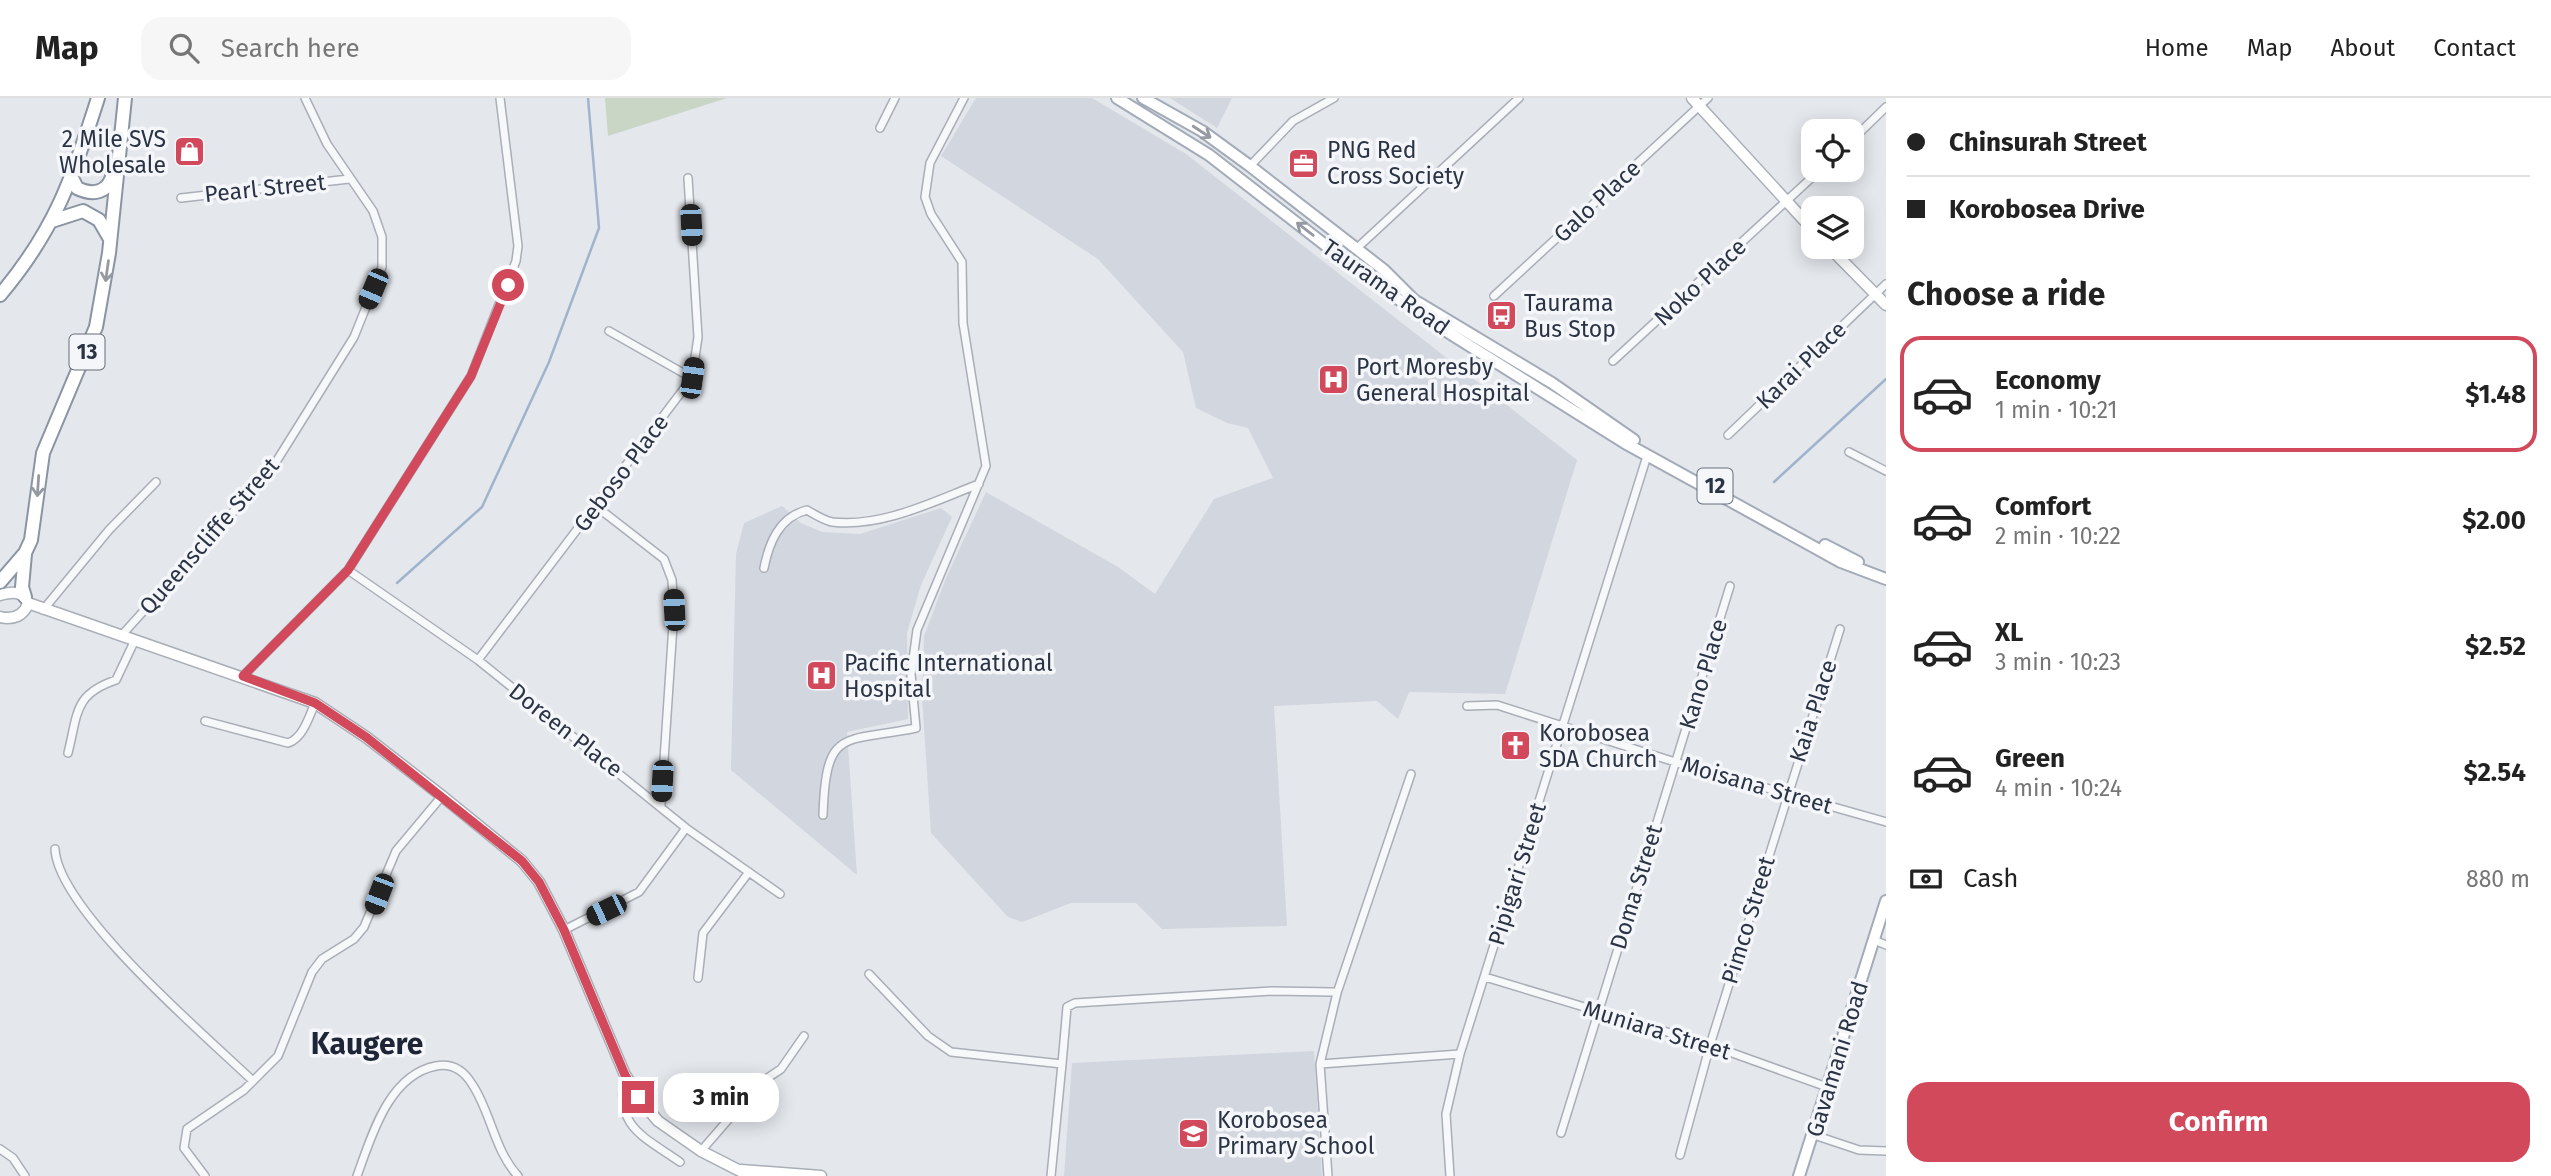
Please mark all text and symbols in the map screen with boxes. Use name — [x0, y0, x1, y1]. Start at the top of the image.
search box — [141, 17, 631, 80]
text: Map — [35, 28, 99, 68]
icon: search — [165, 29, 203, 67]
text: Search here — [221, 33, 360, 64]
text: Home — [2145, 34, 2209, 62]
text: Map — [2247, 34, 2293, 62]
text: About — [2331, 34, 2395, 62]
text: Contact — [2433, 34, 2516, 62]
map controls — [1801, 119, 1864, 259]
button: locate — [1801, 119, 1864, 182]
place label: 2 Mile SVS Wholesale — [59, 125, 166, 179]
one-way arrow — [1192, 126, 1212, 140]
text: Chinsurah Street — [1949, 127, 2147, 158]
shop icon: 2 Mile SVS Wholesale — [172, 135, 206, 169]
place label: PNG Red Cross Society — [1327, 136, 1465, 190]
office icon: PNG Red Cross Society — [1287, 146, 1321, 180]
street label: Galo Place — [1548, 154, 1646, 248]
street label: Pearl Street — [203, 168, 328, 208]
text: Korobosea Drive — [1949, 194, 2145, 225]
button: layers — [1801, 196, 1864, 259]
car — [680, 203, 703, 247]
one-way arrow — [1297, 222, 1315, 237]
street label: Noko Place — [1648, 232, 1752, 332]
street label: Taurama Road — [1317, 233, 1455, 341]
one-way arrow — [100, 259, 113, 282]
car — [356, 266, 391, 312]
route start — [492, 269, 524, 301]
text: Choose a ride — [1907, 275, 2105, 313]
place label: Taurama Bus Stop — [1524, 289, 1616, 343]
bus stop icon: Taurama Bus Stop — [1484, 299, 1518, 333]
street label: Karai Place — [1750, 315, 1852, 415]
road number: 13 — [70, 334, 104, 370]
place label: Port Moresby General Hospital — [1356, 353, 1530, 407]
car — [679, 356, 706, 400]
hospital icon: Port Moresby General Hospital — [1316, 363, 1350, 397]
icon: car — [1911, 363, 1974, 426]
text: Economy — [1995, 365, 2101, 396]
text: $1.48 — [2465, 379, 2526, 410]
text: 1 min · 10:21 — [1995, 396, 2118, 424]
street label: Geboso Place — [568, 409, 674, 537]
street label: Queenscliffe Street — [133, 451, 285, 620]
road number: 12 — [1698, 468, 1732, 504]
one-way arrow — [31, 474, 44, 497]
icon: car — [1911, 489, 1974, 552]
text: Comfort — [1995, 491, 2091, 522]
text: $2.00 — [2462, 505, 2526, 536]
text: 2 min · 10:22 — [1995, 522, 2121, 550]
car — [663, 588, 686, 632]
street label: Kano Place — [1673, 615, 1733, 733]
icon: car — [1911, 615, 1974, 678]
text: XL — [1995, 617, 2023, 648]
text: $2.52 — [2465, 631, 2526, 662]
text: 3 min · 10:23 — [1995, 648, 2121, 676]
place label: Pacific International Hospital — [844, 649, 1053, 703]
street label: Kaia Place — [1783, 656, 1843, 766]
hospital icon: Pacific International Hospital — [804, 659, 838, 693]
street label: Doreen Place — [504, 677, 628, 783]
place label: Korobosea SDA Church — [1539, 719, 1658, 773]
church icon: Korobosea SDA Church — [1499, 729, 1533, 763]
icon: car — [1911, 741, 1974, 804]
text: Green — [1995, 743, 2065, 774]
street label: Moisana Street — [1678, 750, 1836, 820]
text: $2.54 — [2463, 757, 2526, 788]
car — [651, 759, 674, 803]
text: 4 min · 10:24 — [1995, 774, 2122, 802]
street label: Pipigari Street — [1482, 799, 1552, 949]
street label: Doma Street — [1604, 821, 1668, 953]
street label: Pimco Street — [1715, 852, 1781, 987]
icon: cash — [1907, 860, 1945, 898]
text: Cash — [1963, 863, 2019, 894]
text: 880 m — [2466, 865, 2530, 893]
car — [362, 871, 397, 917]
car — [583, 891, 630, 929]
street label: Gavamani Road — [1800, 978, 1874, 1140]
street label: Muniara Street — [1580, 994, 1735, 1066]
district label: Kaugere — [311, 1026, 423, 1062]
callout: 3 min — [662, 1072, 778, 1122]
route end — [622, 1081, 654, 1113]
button: Confirm — [1907, 1082, 2530, 1162]
text: 3 min — [693, 1083, 749, 1111]
place label: Korobosea Primary School — [1217, 1106, 1375, 1160]
school or university icon: Korobosea Primary School — [1177, 1116, 1211, 1150]

